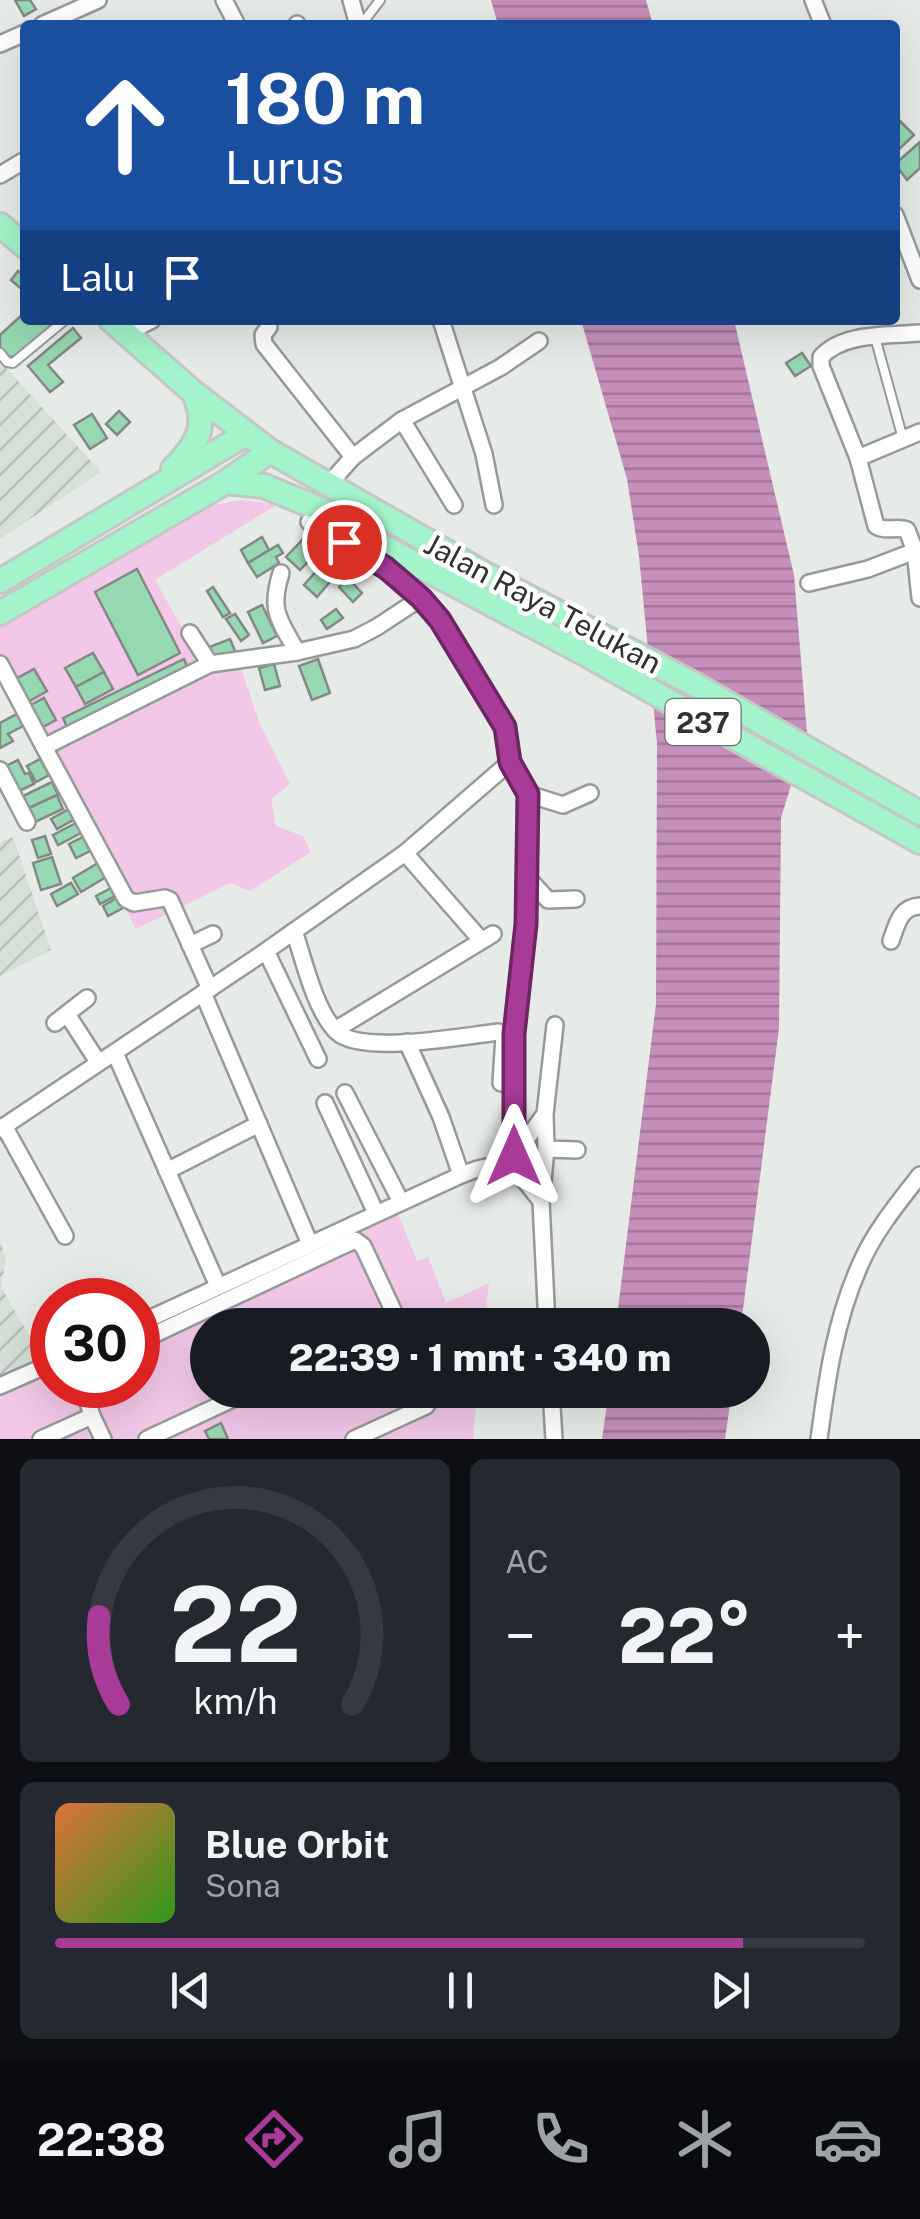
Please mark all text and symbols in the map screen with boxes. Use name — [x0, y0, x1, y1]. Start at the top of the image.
text: 180 m — [225, 57, 425, 140]
icon: ahead — [60, 60, 190, 190]
text: Lurus — [225, 141, 344, 194]
icon: arrive — [155, 250, 210, 305]
text: Lalu — [60, 255, 135, 300]
pin — [302, 500, 387, 585]
icon: arrive — [317, 515, 372, 570]
street label: Jalan Raya Telukan — [418, 525, 668, 681]
road number: 237 — [666, 699, 740, 745]
position arrow — [462, 1104, 566, 1208]
speed limit sign: 30 — [30, 1278, 160, 1408]
text: 22:39 · 1 mnt · 340 m — [289, 1335, 671, 1380]
text: AC — [505, 1543, 549, 1580]
text: 22 — [169, 1563, 301, 1685]
text: 22° — [618, 1592, 752, 1680]
text: − — [505, 1604, 536, 1668]
text: + — [835, 1604, 865, 1668]
text: km/h — [193, 1680, 277, 1722]
text: Blue Orbit — [205, 1822, 389, 1867]
text: Sona — [205, 1867, 281, 1904]
icon: previous — [163, 1963, 218, 2018]
icon: pause — [433, 1963, 488, 2018]
icon: next — [703, 1963, 758, 2018]
icon: directions — [239, 2104, 309, 2174]
icon: music — [383, 2104, 453, 2174]
icon: phone — [526, 2104, 596, 2174]
icon: climate — [670, 2104, 740, 2174]
icon: car — [813, 2104, 883, 2174]
text: 22:38 — [37, 2113, 166, 2166]

